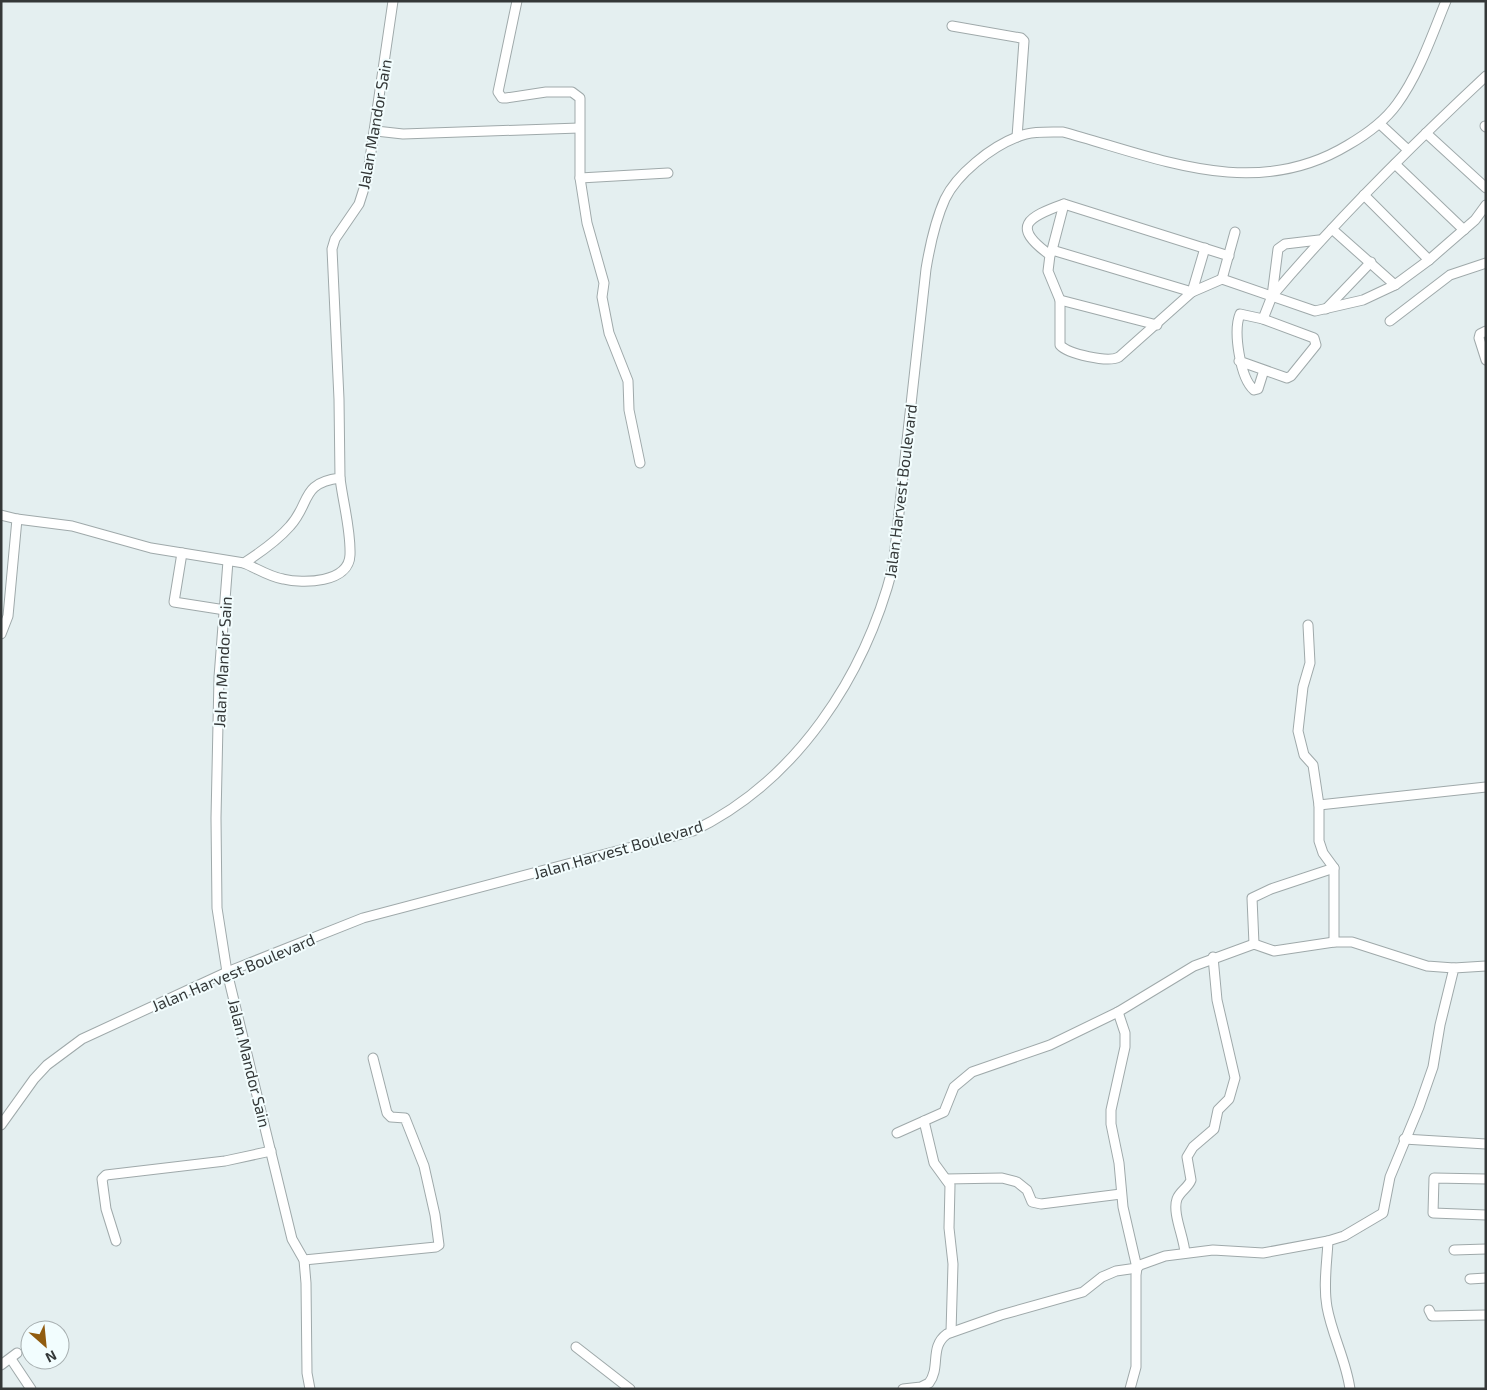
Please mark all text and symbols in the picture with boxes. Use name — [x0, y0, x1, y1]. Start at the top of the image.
street label: Jalan Mandor Sain — [353, 58, 395, 190]
street label: Jalan Harvest Boulevard — [880, 403, 920, 579]
street label: Jalan Mandor Sain — [209, 596, 235, 728]
street label: Jalan Harvest Boulevard — [531, 816, 705, 882]
street label: Jalan Harvest Boulevard — [149, 929, 317, 1015]
street label: Jalan Mandor Sain — [225, 997, 275, 1129]
north arrow — [20, 1320, 70, 1370]
text: N — [43, 1347, 59, 1367]

